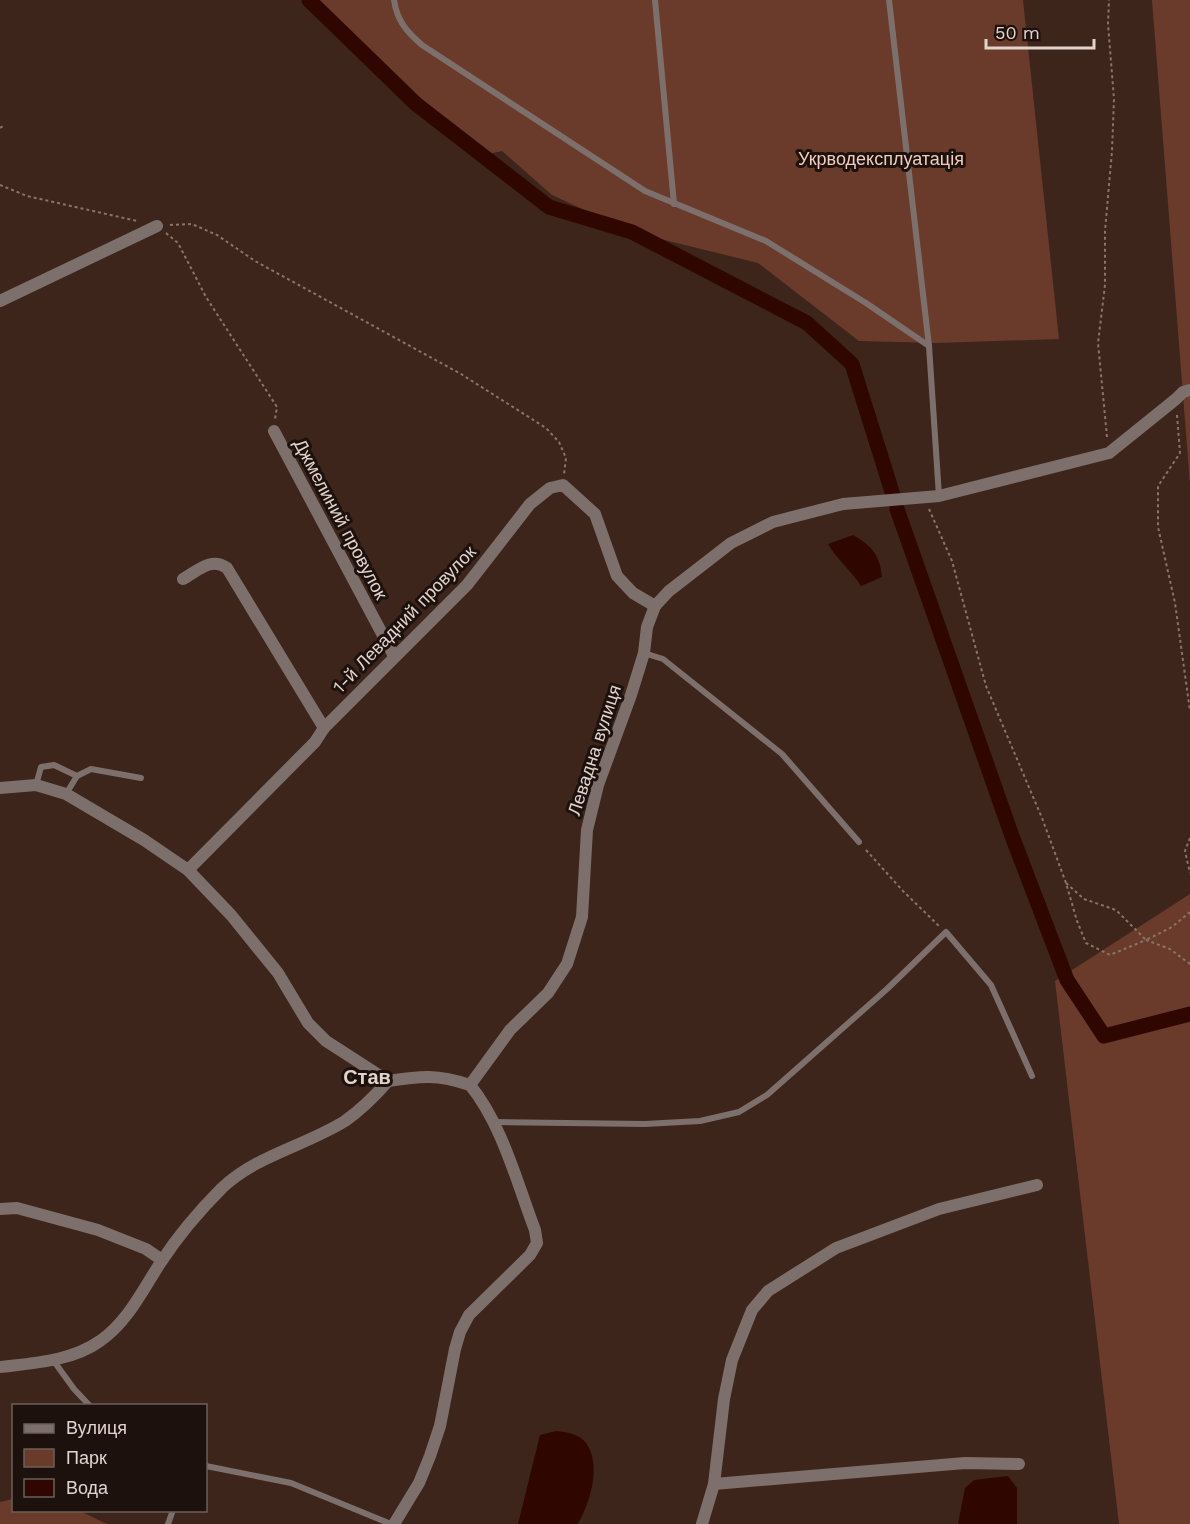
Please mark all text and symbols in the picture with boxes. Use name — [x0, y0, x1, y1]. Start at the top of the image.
scale bar — [986, 12, 1094, 50]
text: 50 m — [995, 22, 1040, 43]
park label: Укрводексплуатація — [798, 148, 964, 169]
street label: Джмелиний провулок — [290, 435, 392, 603]
street label: 1-й Левадний провулок — [328, 541, 480, 697]
street label: Левадна вулиця — [563, 682, 625, 818]
district label: Став — [343, 1065, 391, 1089]
legend — [12, 1404, 207, 1512]
text: Вулиця — [66, 1417, 127, 1438]
text: Парк — [66, 1447, 107, 1468]
text: Вода — [66, 1477, 109, 1498]

